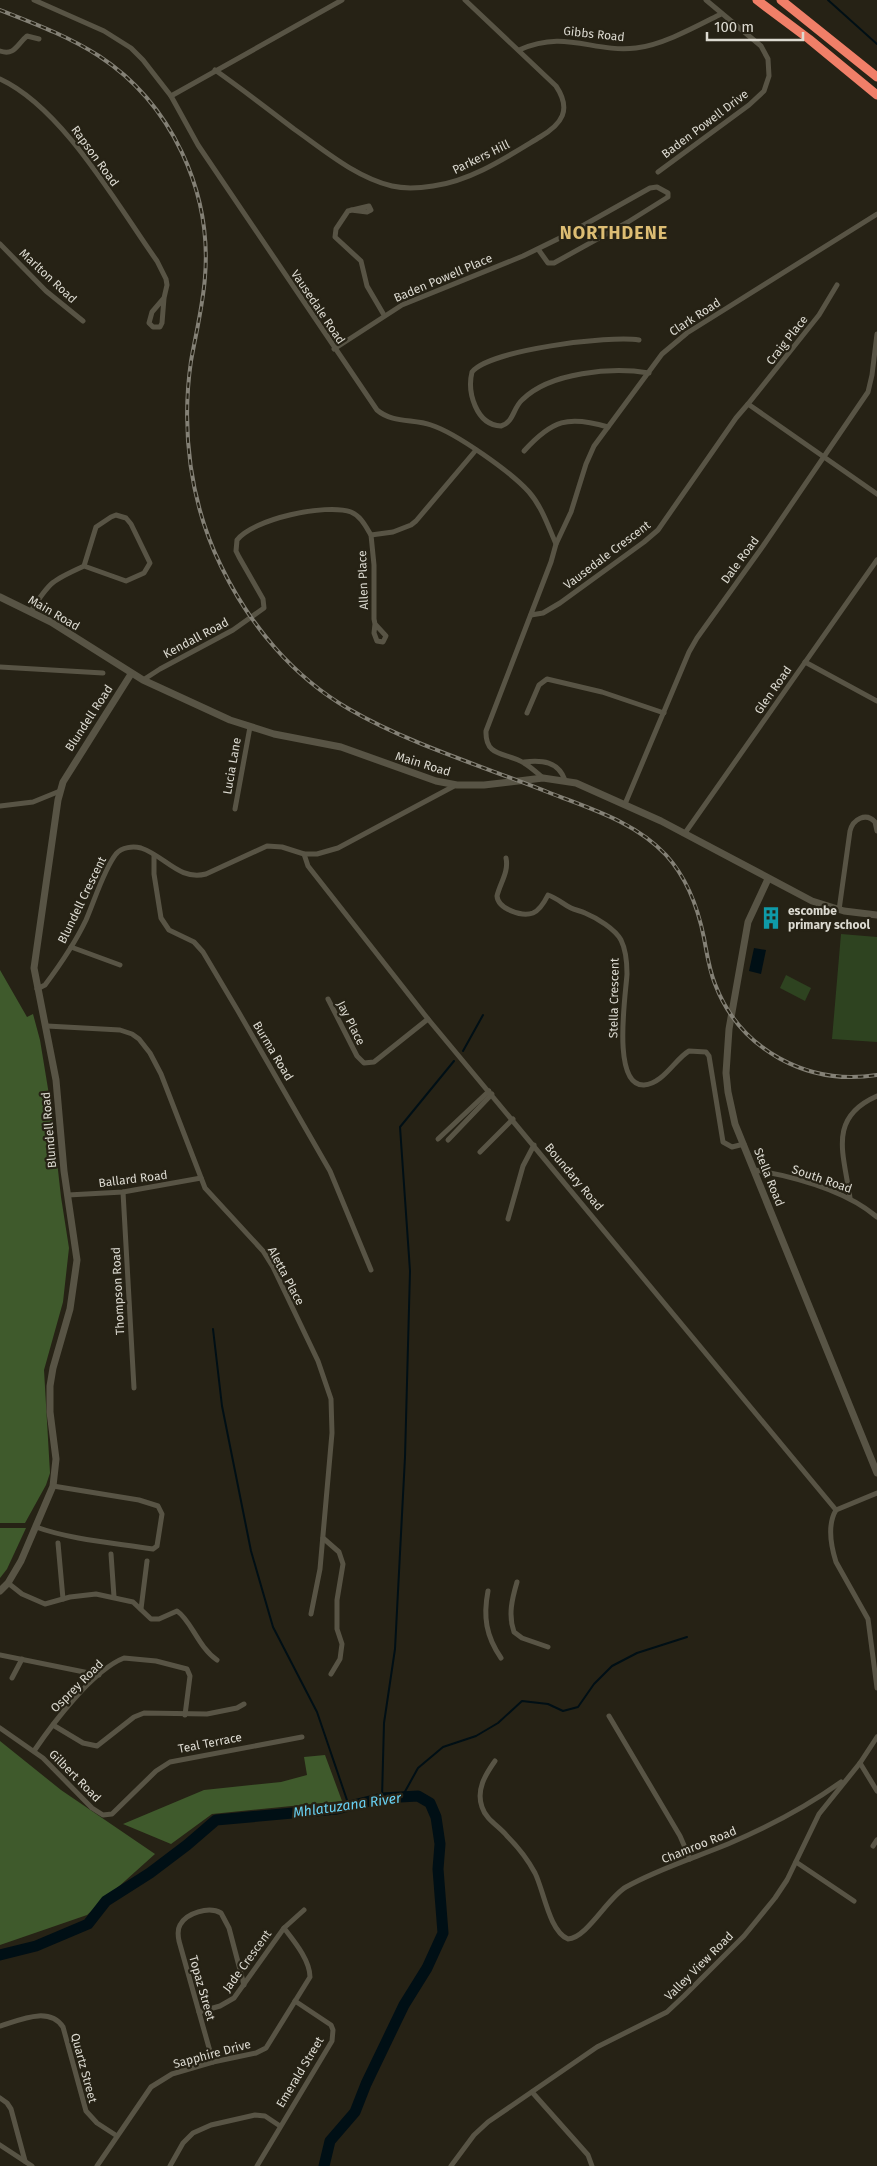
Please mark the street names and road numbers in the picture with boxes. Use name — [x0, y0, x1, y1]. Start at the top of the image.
street label: Gibbs Road — [563, 24, 625, 44]
street label: Baden Powell Drive — [659, 87, 751, 161]
street label: Rapson Road — [68, 123, 122, 189]
street label: Parkers Hill — [450, 137, 512, 177]
street label: Marlton Road — [17, 246, 79, 306]
street label: Baden Powell Place — [392, 251, 494, 305]
street label: Vausedale Road — [288, 267, 348, 347]
street label: Clark Road — [667, 295, 723, 339]
street label: Craig Place — [763, 312, 811, 368]
street label: Vausedale Crescent — [561, 517, 654, 592]
street label: Dale Road — [718, 534, 762, 586]
street label: Allen Place — [355, 550, 371, 610]
street label: Main Road — [26, 593, 82, 633]
street label: Kendall Road — [161, 615, 231, 661]
street label: Glen Road — [751, 663, 795, 717]
street label: Blundell Road — [62, 682, 116, 754]
street label: Lucia Lane — [220, 736, 244, 796]
street label: Main Road — [394, 749, 452, 779]
street label: Blundell Crescent — [55, 854, 109, 946]
street label: Stella Crescent — [606, 957, 622, 1038]
street label: Jay Place — [334, 998, 368, 1048]
street label: Burma Road — [250, 1019, 296, 1083]
street label: Blundell Road — [39, 1091, 59, 1169]
street label: Boundary Road — [542, 1141, 606, 1213]
street label: Stella Road — [751, 1146, 787, 1208]
street label: South Road — [790, 1162, 854, 1196]
street label: Ballard Road — [98, 1168, 168, 1190]
street label: Aletta Place — [265, 1244, 307, 1308]
street label: Thompson Road — [109, 1247, 127, 1335]
street label: Osprey Road — [48, 1657, 106, 1715]
street label: Teal Terrace — [177, 1730, 243, 1756]
street label: Gilbert Road — [46, 1747, 104, 1805]
street label: Chamroo Road — [659, 1824, 739, 1866]
street label: Jade Crescent — [220, 1927, 275, 1995]
street label: Valley View Road — [662, 1929, 736, 2003]
street label: Topaz Street — [186, 1954, 218, 2023]
street label: Quartz Street — [68, 2032, 100, 2105]
street label: Emerald Street — [273, 2033, 327, 2110]
street label: Sapphire Drive — [172, 2037, 252, 2071]

